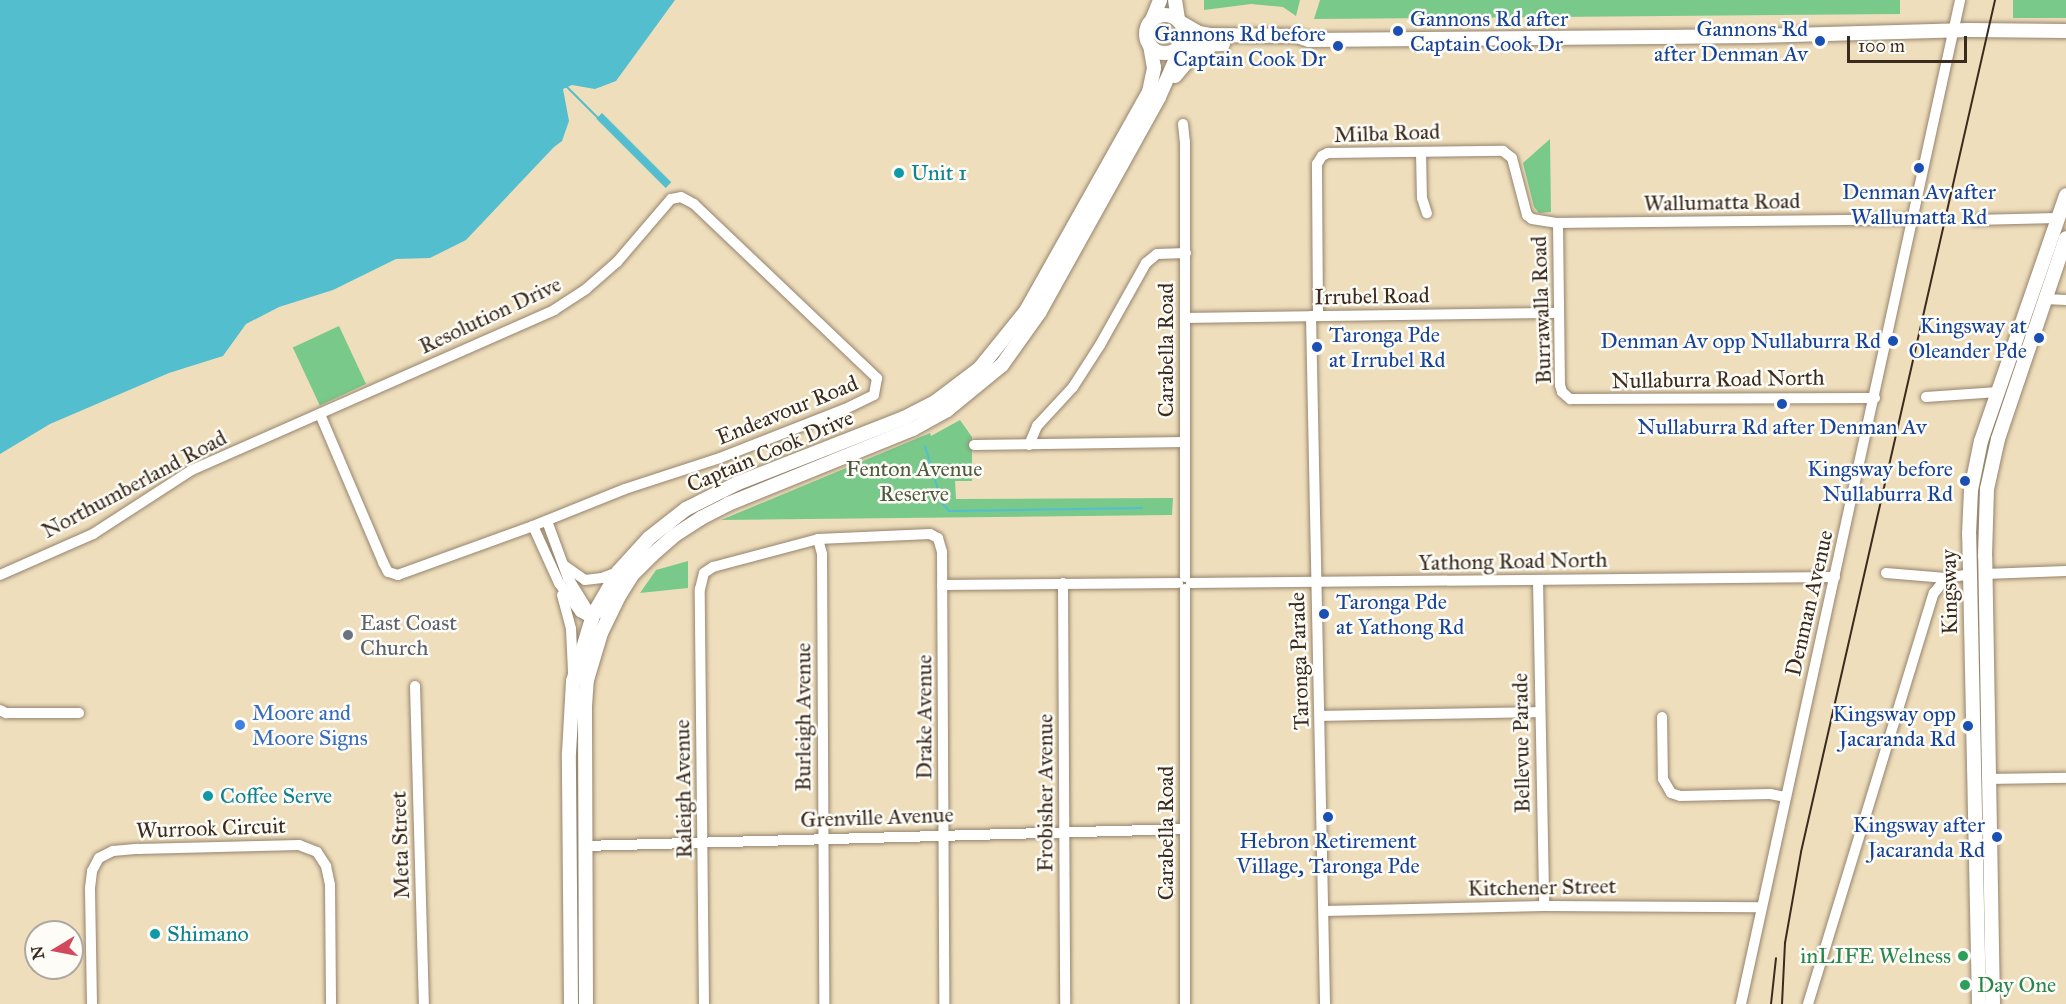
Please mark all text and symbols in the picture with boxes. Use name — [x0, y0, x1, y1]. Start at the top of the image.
place label: Gannons Rd after Captain Cook Dr — [1410, 5, 1568, 56]
place label: Gannons Rd after Denman Av — [1654, 15, 1808, 66]
place label: Gannons Rd before Captain Cook Dr — [1154, 20, 1326, 72]
marker: Gannons Rd after Captain Cook Dr — [1391, 24, 1405, 38]
scale bar — [1850, 24, 1970, 62]
marker: Gannons Rd after Denman Av — [1813, 34, 1827, 48]
text: 100 m — [1858, 35, 1905, 57]
marker: Gannons Rd before Captain Cook Dr — [1331, 39, 1345, 53]
street label: Milba Road — [1333, 118, 1441, 148]
place label: Unit 1 — [911, 160, 967, 186]
marker: Denman Av after Wallumatta Rd — [1912, 161, 1926, 175]
marker: Unit 1 — [892, 166, 906, 180]
place label: Denman Av after Wallumatta Rd — [1842, 178, 1996, 230]
street label: Wallumatta Road — [1643, 187, 1801, 217]
street label: Burrawalla Road — [1525, 235, 1557, 385]
street label: Resolution Drive — [415, 271, 565, 359]
street label: Irrubel Road — [1314, 282, 1430, 310]
street label: Carabella Road — [1153, 283, 1179, 417]
place label: Kingsway at Oleander Pde — [1909, 312, 2027, 364]
place label: Taronga Pde at Irrubel Rd — [1329, 321, 1446, 372]
place label: Denman Av opp Nullaburra Rd — [1600, 328, 1881, 354]
marker: Kingsway at Oleander Pde — [2032, 331, 2046, 345]
marker: Denman Av opp Nullaburra Rd — [1886, 334, 1900, 348]
marker: Taronga Pde at Irrubel Rd — [1310, 340, 1324, 354]
street label: Nullaburra Road North — [1611, 364, 1825, 394]
street label: Endeavour Road — [712, 370, 862, 450]
marker: Nullaburra Rd after Denman Av — [1775, 397, 1789, 411]
street label: Captain Cook Drive — [683, 404, 857, 498]
place label: Nullaburra Rd after Denman Av — [1637, 414, 1927, 440]
street label: Northumberland Road — [37, 424, 231, 544]
park label: Fenton Avenue Reserve — [846, 455, 982, 506]
place label: Kingsway before Nullaburra Rd — [1807, 455, 1953, 506]
marker: Kingsway before Nullaburra Rd — [1958, 474, 1972, 488]
street label: Denman Avenue — [1779, 527, 1839, 679]
street label: Yathong Road North — [1418, 546, 1608, 576]
street label: Kingsway — [1935, 549, 1963, 635]
place label: Taronga Pde at Yathong Rd — [1336, 588, 1464, 640]
street label: Taronga Parade — [1283, 592, 1315, 730]
marker: Taronga Pde at Yathong Rd — [1317, 607, 1331, 621]
place label: East Coast Church — [360, 609, 457, 660]
marker: East Coast Church — [341, 628, 355, 642]
street label: Burleigh Avenue — [790, 643, 816, 791]
street label: Drake Avenue — [911, 655, 937, 779]
street label: Bellevue Parade — [1507, 673, 1535, 813]
place label: Moore and Moore Signs — [252, 699, 368, 750]
place label: Kingsway opp Jacaranda Rd — [1832, 700, 1956, 752]
street label: Frobisher Avenue — [1032, 714, 1058, 872]
marker: Moore and Moore Signs — [233, 718, 247, 732]
street label: Raleigh Avenue — [669, 719, 697, 859]
marker: Kingsway opp Jacaranda Rd — [1961, 719, 1975, 733]
street label: Carabella Road — [1153, 766, 1179, 900]
place label: Coffee Serve — [220, 783, 332, 809]
marker: Coffee Serve — [201, 789, 215, 803]
street label: Meta Street — [385, 791, 415, 899]
street label: Grenville Avenue — [800, 801, 954, 833]
marker: Hebron Retirement Village, Taronga Pde — [1321, 810, 1335, 824]
place label: Kingsway after Jacaranda Rd — [1853, 811, 1985, 862]
street label: Wurrook Circuit — [136, 812, 286, 844]
place label: Hebron Retirement Village, Taronga Pde — [1236, 827, 1420, 878]
marker: Kingsway after Jacaranda Rd — [1990, 830, 2004, 844]
street label: Kitchener Street — [1467, 873, 1617, 901]
north arrow — [24, 920, 84, 980]
place label: Shimano — [167, 921, 249, 947]
marker: Shimano — [148, 927, 162, 941]
place label: inLIFE Welness — [1800, 943, 1951, 969]
text: N — [27, 945, 48, 961]
marker: inLIFE Welness — [1956, 949, 1970, 963]
place label: Day One — [1977, 972, 2056, 998]
marker: Day One — [1958, 978, 1972, 992]

